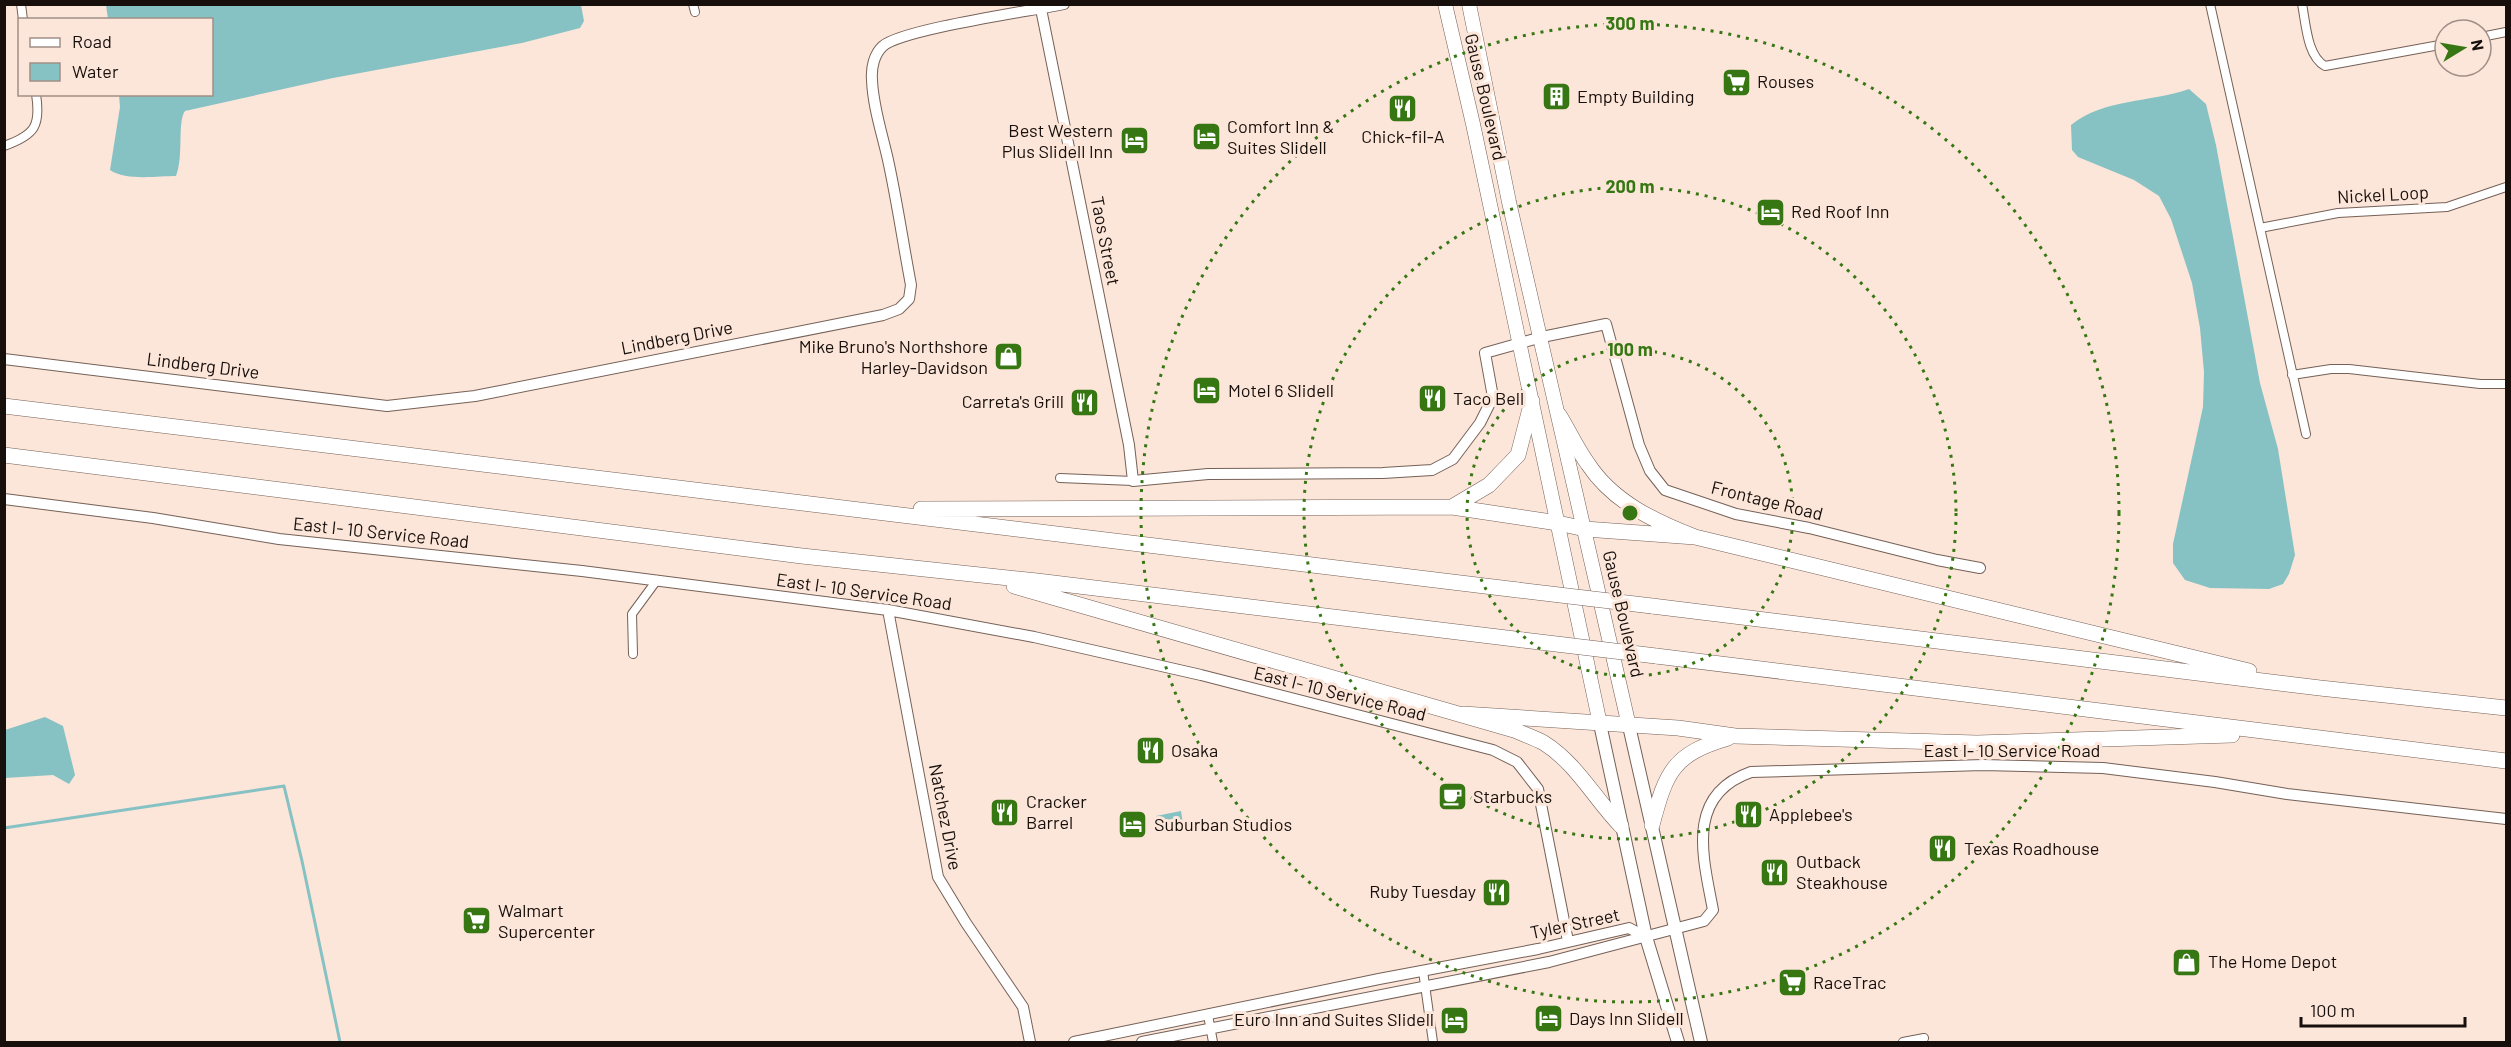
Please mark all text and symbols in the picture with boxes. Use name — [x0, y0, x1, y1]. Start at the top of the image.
text: 300 m — [1606, 12, 1654, 34]
legend — [18, 18, 213, 96]
north arrow — [2433, 18, 2493, 78]
text: Road — [72, 30, 112, 52]
street label: Gause Boulevard — [1461, 31, 1511, 162]
text: N — [2468, 38, 2489, 52]
text: Water — [72, 60, 119, 82]
supermarket icon: Rouses — [1720, 66, 1752, 98]
place label: Rouses — [1757, 70, 1814, 92]
building icon: Empty Building — [1540, 81, 1572, 113]
place label: Empty Building — [1577, 85, 1694, 107]
restaurant icon: Chick-fil-A — [1387, 92, 1419, 124]
place label: Comfort Inn & Suites Slidell — [1227, 115, 1334, 158]
place label: Best Western Plus Slidell Inn — [1002, 119, 1113, 162]
hotel icon: Comfort Inn & Suites Slidell — [1190, 121, 1222, 153]
hotel icon: Best Western Plus Slidell Inn — [1118, 125, 1150, 157]
place label: Chick-fil-A — [1361, 125, 1445, 147]
text: 200 m — [1605, 175, 1655, 197]
street label: Nickel Loop — [2336, 181, 2429, 207]
street label: Taos Street — [1087, 194, 1125, 287]
hotel icon: Red Roof Inn — [1754, 196, 1786, 228]
place label: Red Roof Inn — [1791, 200, 1890, 222]
street label: Lindberg Drive — [619, 315, 734, 359]
place label: Mike Bruno's Northshore Harley-Davidson — [799, 335, 988, 378]
text: 100 m — [1607, 338, 1653, 360]
shop icon: Mike Bruno's Northshore Harley-Davidson — [993, 341, 1025, 373]
street label: Lindberg Drive — [146, 347, 261, 383]
hotel icon: Motel 6 Slidell — [1191, 375, 1223, 407]
place label: Motel 6 Slidell — [1228, 379, 1334, 401]
restaurant icon: Taco Bell — [1416, 383, 1448, 415]
restaurant icon: Carreta's Grill — [1069, 386, 1101, 418]
place label: Taco Bell — [1453, 387, 1524, 409]
place label: Carreta's Grill — [962, 390, 1064, 412]
street label: Frontage Road — [1709, 476, 1825, 525]
centre of rings — [1620, 503, 1640, 523]
street label: East I- 10 Service Road — [292, 512, 470, 552]
street label: Gause Boulevard — [1599, 548, 1649, 679]
street label: East I- 10 Service Road — [775, 568, 953, 614]
street label: East I- 10 Service Road — [1252, 661, 1429, 725]
restaurant icon: Osaka — [1134, 735, 1166, 767]
place label: Osaka — [1171, 739, 1218, 761]
street label: East I- 10 Service Road — [1924, 739, 2100, 761]
street label: Natchez Drive — [925, 762, 967, 872]
cafe icon: Starbucks — [1436, 781, 1468, 813]
place label: Starbucks — [1473, 785, 1552, 807]
place label: Cracker Barrel — [1026, 790, 1087, 833]
restaurant icon: Cracker Barrel — [989, 796, 1021, 828]
restaurant icon: Applebee's — [1732, 799, 1764, 831]
place label: Applebee's — [1769, 803, 1853, 825]
hotel icon: Suburban Studios — [1117, 809, 1149, 841]
place label: Suburban Studios — [1154, 813, 1292, 835]
restaurant icon: Texas Roadhouse — [1927, 833, 1959, 865]
place label: Texas Roadhouse — [1964, 837, 2099, 859]
place label: Outback Steakhouse — [1796, 850, 1888, 893]
restaurant icon: Outback Steakhouse — [1759, 856, 1791, 888]
restaurant icon: Ruby Tuesday — [1481, 876, 1513, 908]
place label: Ruby Tuesday — [1369, 880, 1476, 902]
place label: Walmart Supercenter — [498, 899, 596, 942]
street label: Tyler Street — [1528, 903, 1622, 943]
supermarket icon: Walmart Supercenter — [461, 905, 493, 937]
shop icon: The Home Depot — [2171, 946, 2203, 978]
place label: The Home Depot — [2208, 950, 2337, 972]
supermarket icon: RaceTrac — [1776, 967, 1808, 999]
place label: RaceTrac — [1813, 971, 1886, 993]
scale bar — [2301, 990, 2464, 1028]
text: 100 m — [2310, 999, 2355, 1021]
hotel icon: Days Inn Slidell — [1532, 1003, 1564, 1035]
hotel icon: Euro Inn and Suites Slidell — [1439, 1004, 1471, 1036]
place label: Days Inn Slidell — [1569, 1007, 1684, 1029]
place label: Euro Inn and Suites Slidell — [1234, 1008, 1434, 1030]

